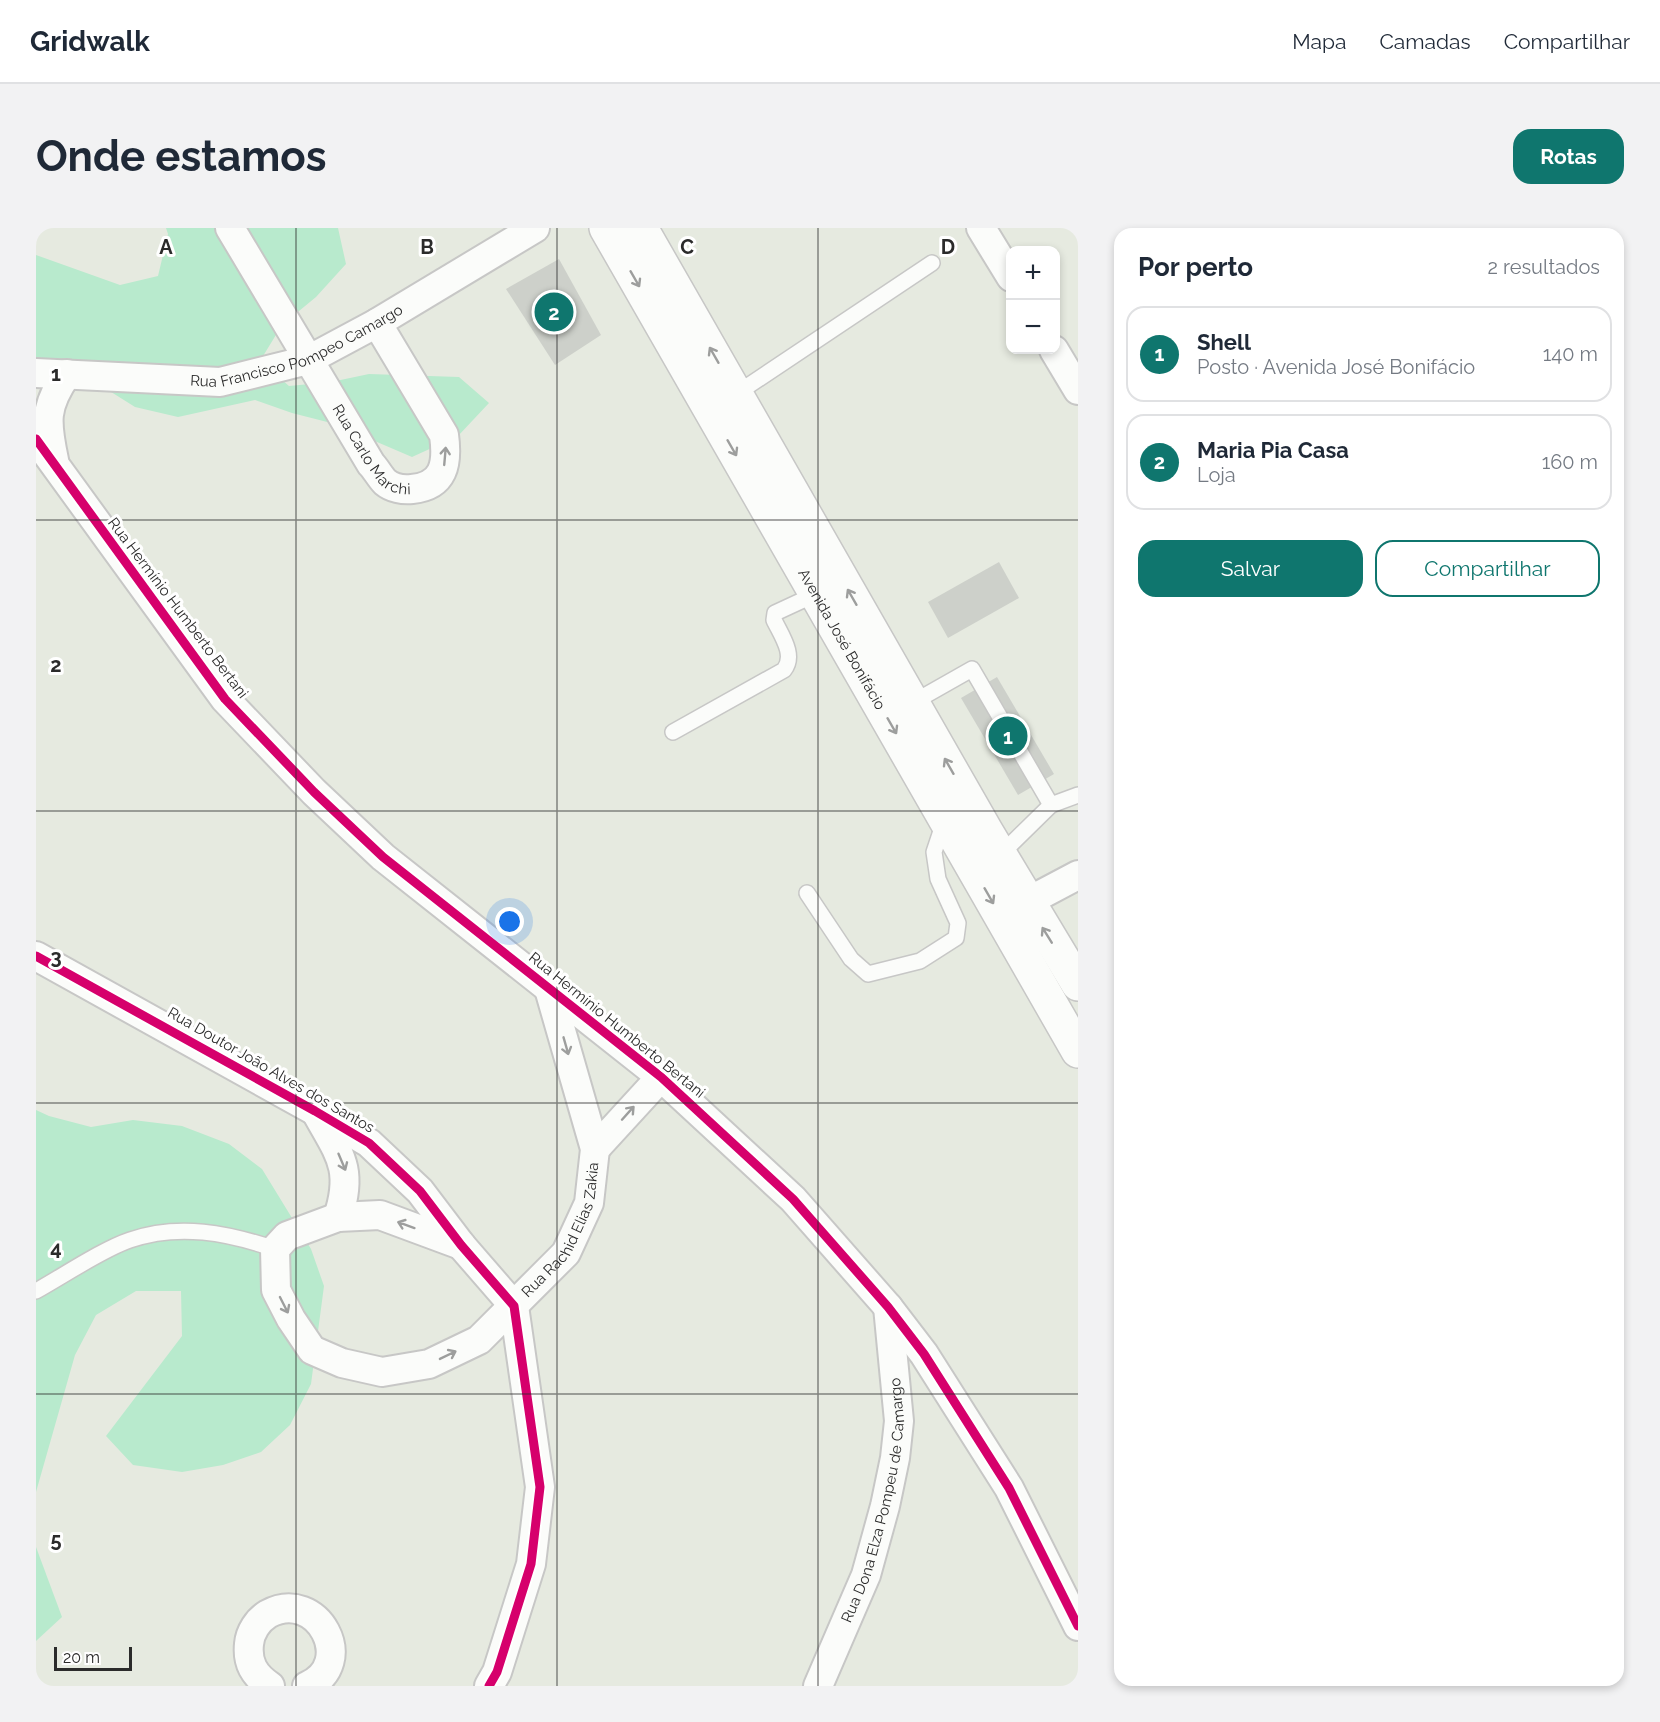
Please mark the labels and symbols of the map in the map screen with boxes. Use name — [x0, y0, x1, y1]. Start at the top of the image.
text: A — [159, 235, 173, 259]
text: B — [420, 235, 434, 259]
text: C — [680, 235, 694, 259]
text: D — [941, 235, 955, 259]
one-way arrow — [630, 270, 642, 287]
pin: 2 — [534, 290, 574, 334]
street label: Rua Francisco Pompeo Camargo — [190, 301, 406, 391]
one-way arrow — [707, 347, 719, 364]
text: 1 — [51, 362, 61, 386]
street label: Rua Carlo Marchi — [328, 401, 411, 498]
one-way arrow — [726, 439, 738, 456]
one-way arrow — [440, 446, 451, 466]
street label: Rua Hermínio Humberto Bertani — [104, 514, 252, 702]
street label: Avenida José Bonifácio — [794, 565, 889, 713]
one-way arrow — [846, 589, 858, 606]
text: 2 — [50, 653, 62, 677]
pin: 1 — [988, 714, 1028, 758]
one-way arrow — [887, 717, 898, 735]
one-way arrow — [942, 758, 954, 775]
one-way arrow — [983, 887, 995, 904]
your location — [495, 907, 524, 936]
one-way arrow — [1041, 926, 1054, 943]
text: 3 — [50, 945, 62, 969]
street label: Rua Hermínio Humberto Bertani — [525, 948, 709, 1102]
street label: Rua Doutor João Alves dos Santos — [164, 1003, 378, 1137]
one-way arrow — [560, 1036, 572, 1055]
one-way arrow — [621, 1106, 635, 1121]
one-way arrow — [337, 1152, 348, 1170]
street label: Rua Rachid Elias Zakia — [518, 1161, 602, 1301]
one-way arrow — [397, 1218, 416, 1229]
text: 4 — [50, 1236, 62, 1260]
one-way arrow — [279, 1296, 290, 1314]
one-way arrow — [438, 1348, 456, 1360]
street label: Rua Dona Elza Pompeu de Camargo — [837, 1377, 908, 1625]
text: 5 — [50, 1528, 62, 1552]
scale bar — [54, 1644, 132, 1672]

